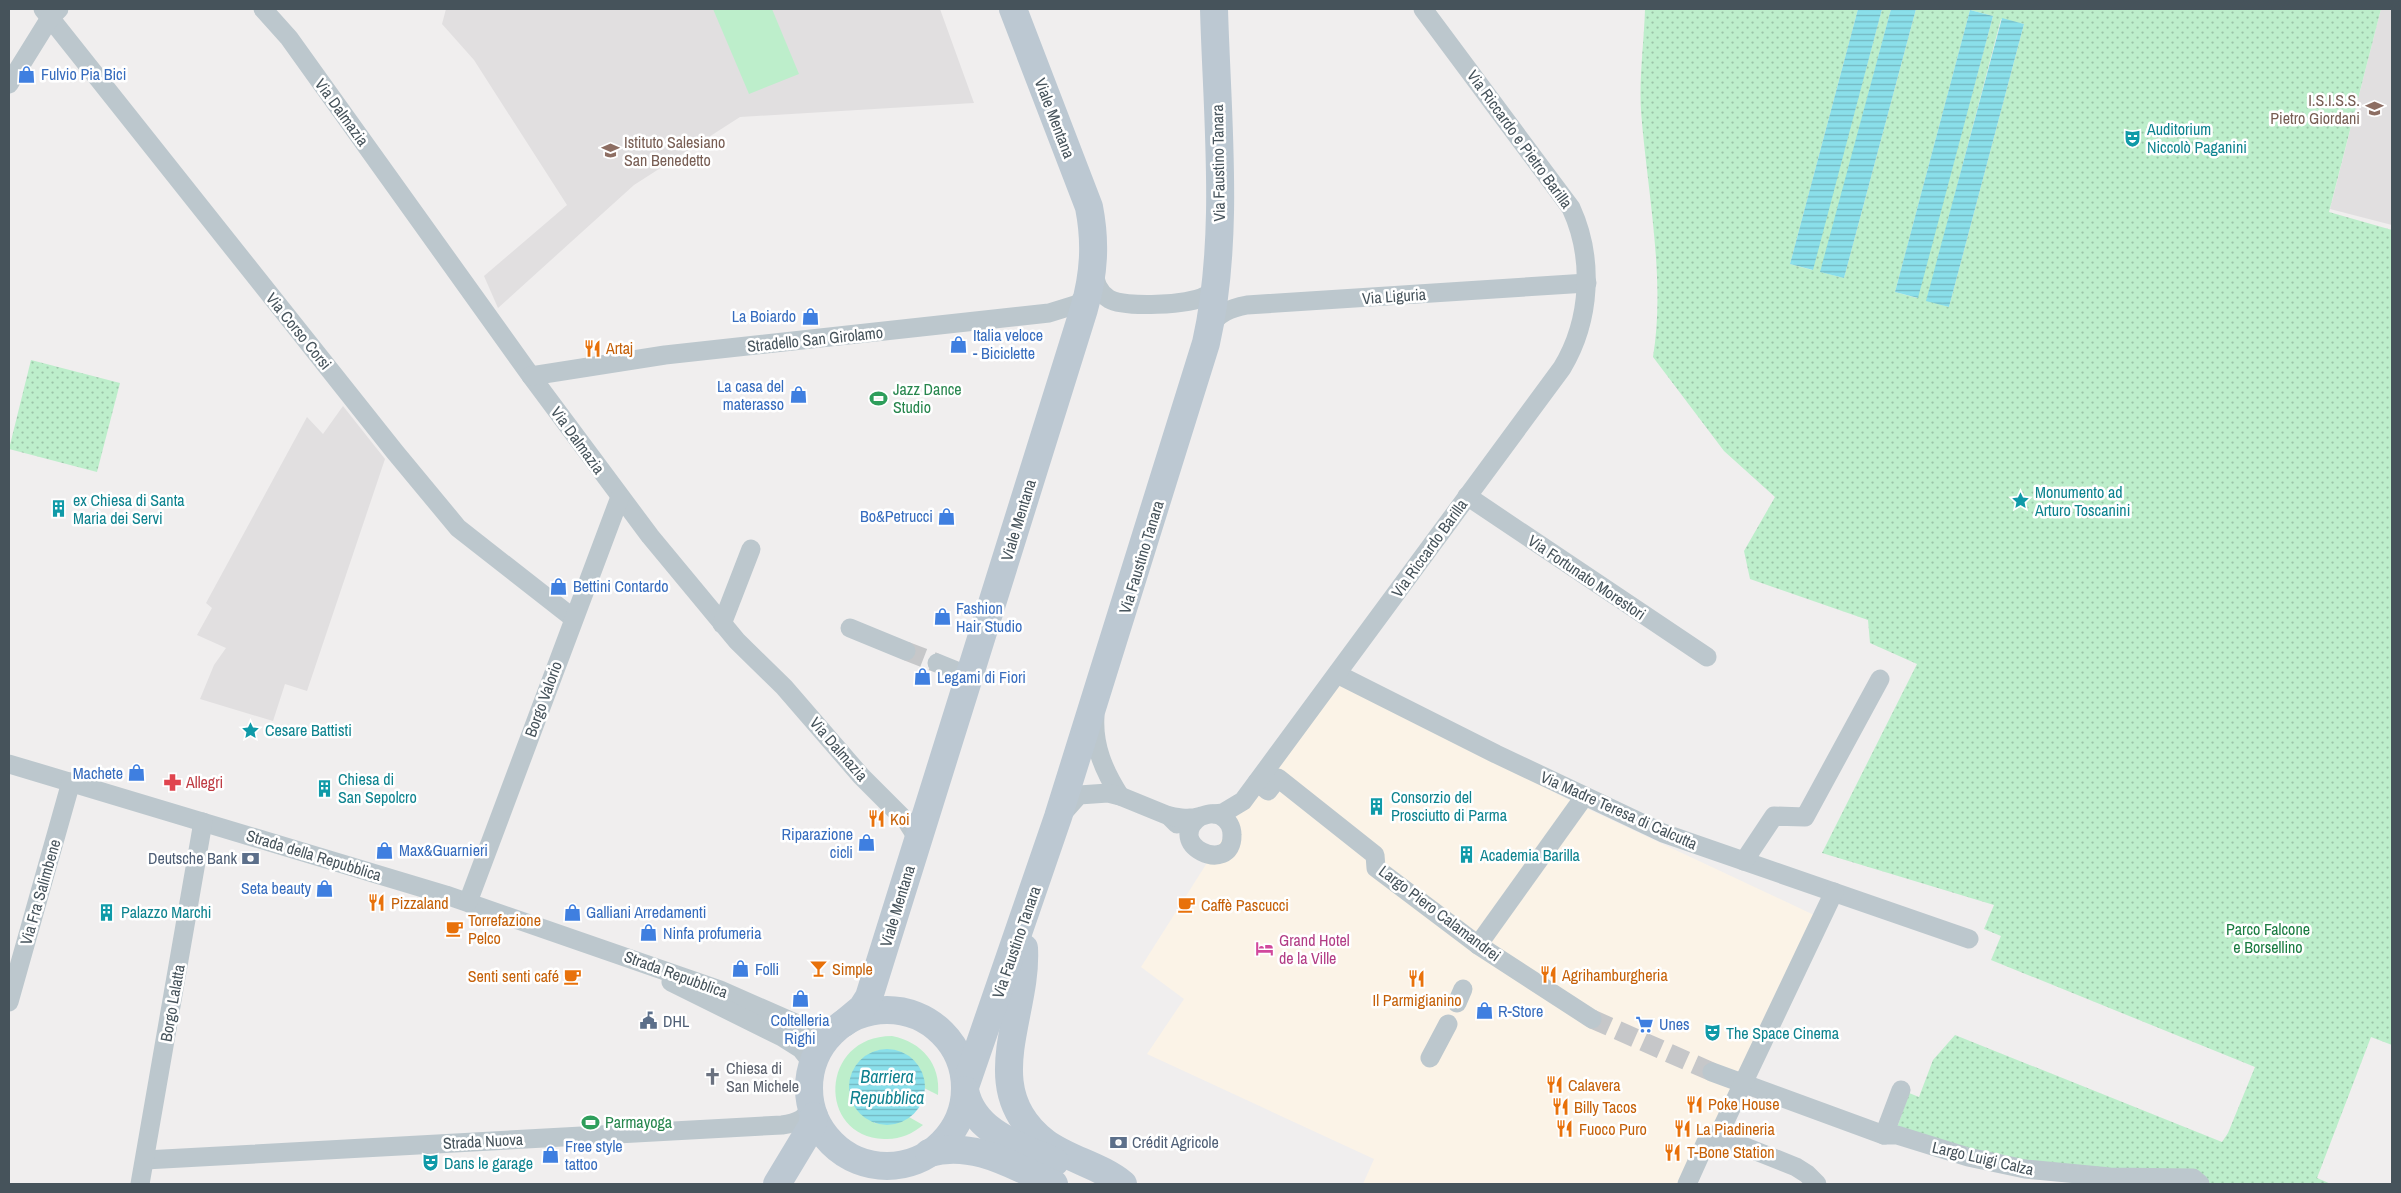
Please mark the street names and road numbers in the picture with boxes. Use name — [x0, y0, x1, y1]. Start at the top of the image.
street label: Via Riccardo e Pietro Barilla — [1462, 65, 1578, 213]
street label: Via Dalmazia — [310, 74, 374, 151]
street label: Viale Mentana — [1030, 75, 1081, 162]
street label: Via Faustino Tanara — [1206, 103, 1230, 222]
street label: Via Liguria — [1361, 283, 1427, 309]
street label: Via Corso Corsi — [261, 288, 337, 374]
street label: Stradello San Girolamo — [746, 321, 884, 357]
street label: Via Dalmazia — [546, 402, 610, 479]
street label: Viale Mentana — [995, 476, 1041, 564]
street label: Via Riccardo Barilla — [1386, 494, 1473, 602]
street label: Via Faustino Tanara — [1113, 497, 1169, 616]
street label: Via Fortunato Morestori — [1524, 529, 1650, 625]
street label: Borgo Valorio — [519, 658, 567, 740]
street label: Via Dalmazia — [805, 712, 874, 786]
street label: Via Madre Teresa di Calcutta — [1537, 765, 1702, 855]
street label: Strada della Repubblica — [244, 824, 385, 886]
street label: Via Fra Salimbene — [14, 836, 66, 948]
street label: Largo Piero Calamandrei — [1375, 860, 1505, 966]
street label: Viale Mentana — [874, 862, 920, 950]
street label: Via Faustino Tanara — [986, 882, 1046, 1001]
street label: Strada Repubblica — [621, 945, 731, 1003]
street label: Borgo Lalatta — [154, 962, 190, 1043]
street label: Strada Nuova — [442, 1128, 524, 1154]
street label: Largo Luigi Calza — [1930, 1136, 2037, 1181]

